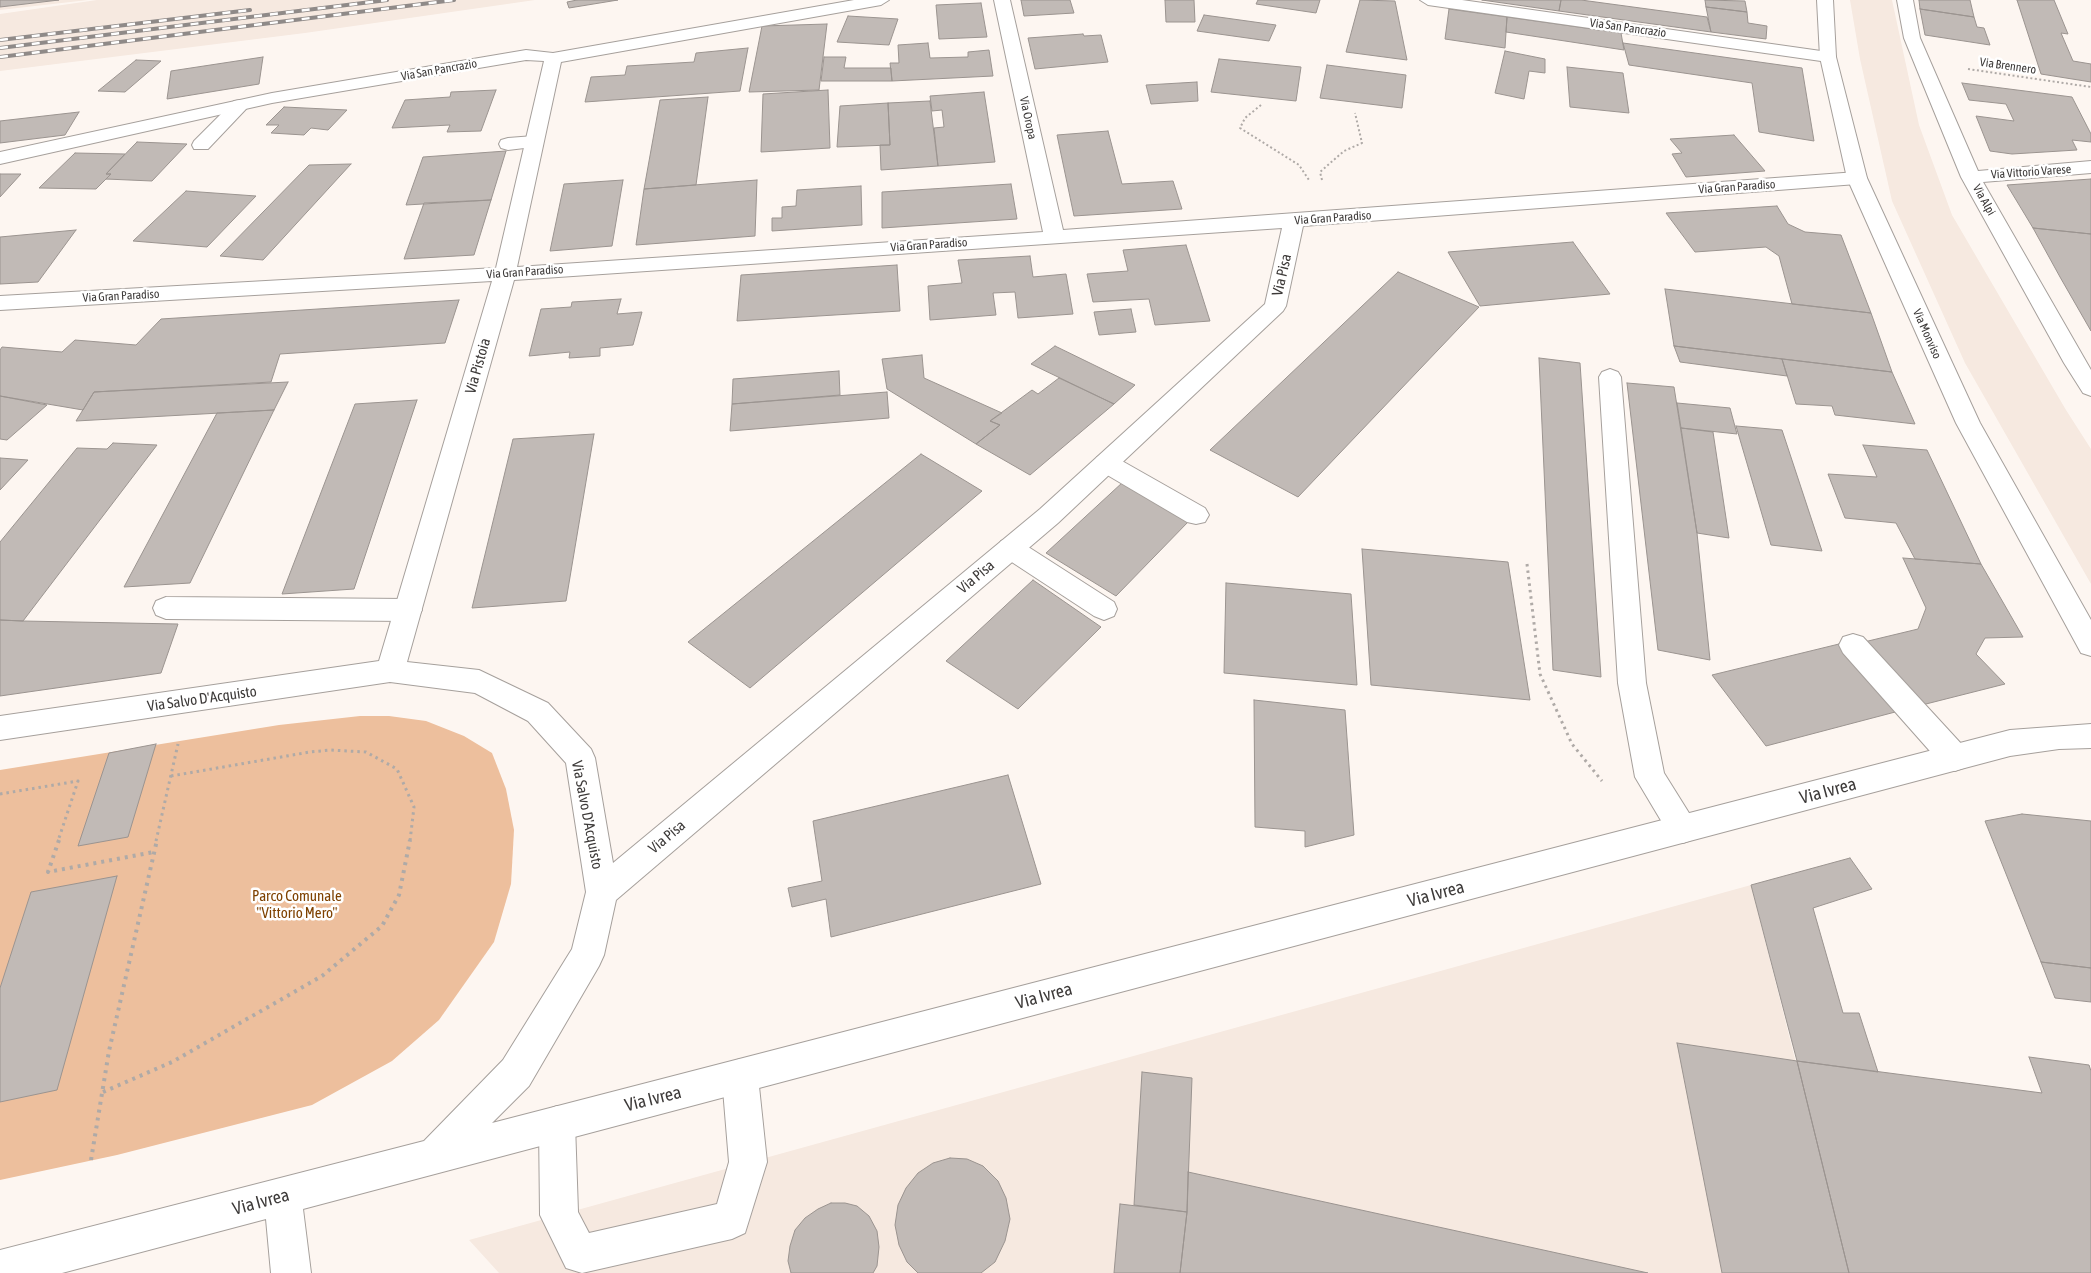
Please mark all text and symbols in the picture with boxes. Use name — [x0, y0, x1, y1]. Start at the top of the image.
street label: Via San Pancrazio — [1589, 16, 1667, 40]
street label: Via Brennero — [1979, 55, 2037, 77]
street label: Via San Pancrazio — [400, 56, 478, 84]
street label: Via Oropa — [1016, 95, 1040, 141]
street label: Via Vittorio Varese — [1990, 162, 2072, 182]
street label: Via Gran Paradiso — [1698, 177, 1776, 197]
street label: Via Alpi — [1970, 182, 1998, 218]
street label: Via Gran Paradiso — [1294, 208, 1372, 228]
street label: Via Gran Paradiso — [890, 235, 968, 255]
street label: Via Pisa — [1268, 252, 1296, 298]
street label: Via Gran Paradiso — [486, 262, 564, 282]
street label: Via Gran Paradiso — [82, 287, 160, 305]
street label: Via Monviso — [1910, 307, 1944, 361]
street label: Via Pistoia — [461, 336, 495, 396]
street label: Via Pisa — [954, 556, 998, 598]
street label: Via Salvo D'Acquisto — [146, 682, 258, 716]
street label: Via Salvo D'Acquisto — [568, 759, 606, 871]
street label: Via Ivrea — [1797, 773, 1859, 809]
street label: Via Pisa — [645, 816, 689, 858]
street label: Via Ivrea — [1405, 876, 1467, 912]
park label: Parco Comunale "Vittorio Mero" — [252, 887, 342, 922]
street label: Via Ivrea — [1013, 978, 1075, 1014]
street label: Via Ivrea — [622, 1082, 684, 1116]
street label: Via Ivrea — [230, 1184, 292, 1220]

